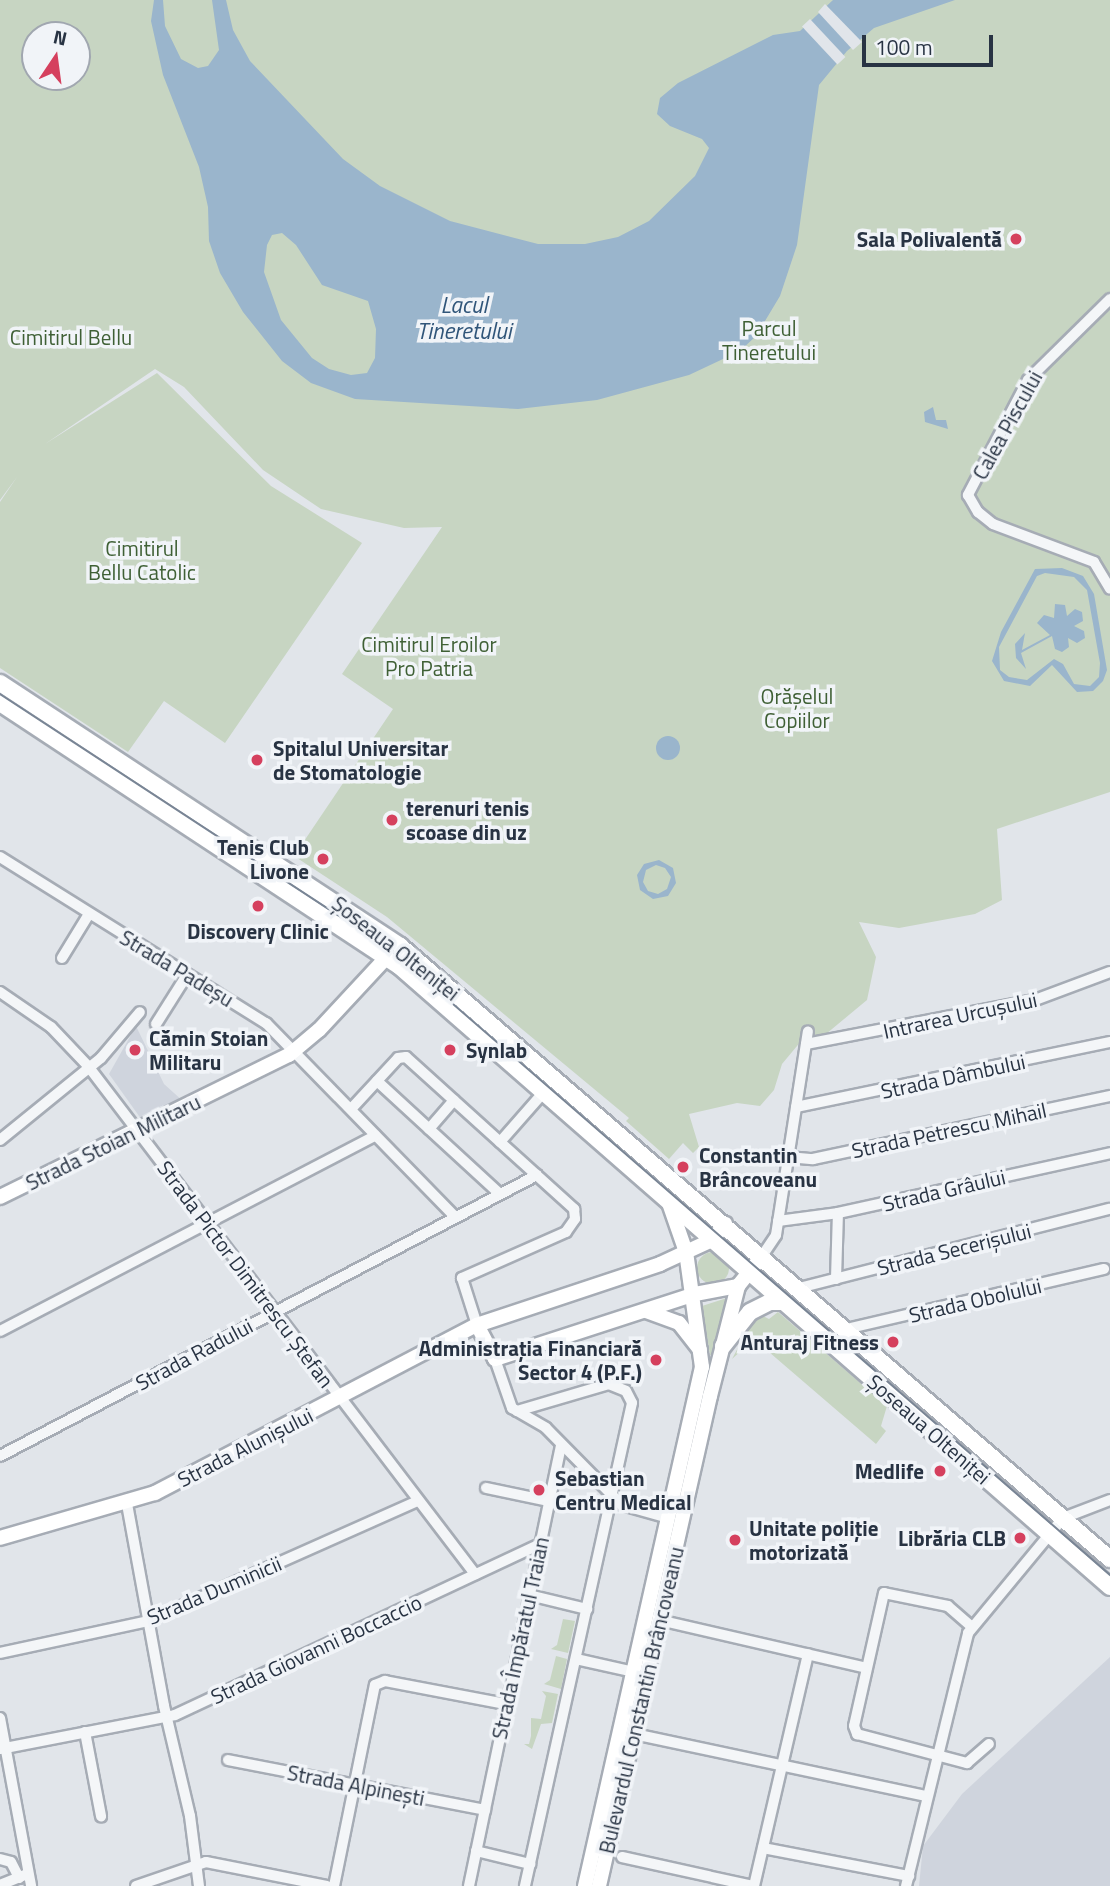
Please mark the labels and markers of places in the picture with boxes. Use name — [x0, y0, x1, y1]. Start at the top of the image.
place label: Sala Polivalentă — [857, 226, 1002, 252]
marker: Sala Polivalentă — [1008, 231, 1024, 247]
place label: Spitalul Universitar de Stomatologie — [273, 735, 448, 785]
marker: Spitalul Universitar de Stomatologie — [247, 750, 267, 770]
place label: terenuri tenis scoase din uz — [406, 795, 529, 845]
marker: terenuri tenis scoase din uz — [384, 812, 400, 828]
place label: Tenis Club Livone — [217, 834, 309, 884]
marker: Tenis Club Livone — [315, 851, 331, 867]
marker: Discovery Clinic — [248, 896, 268, 916]
place label: Discovery Clinic — [187, 918, 329, 944]
place label: Cămin Stoian Militaru — [149, 1025, 268, 1075]
place label: Synlab — [466, 1037, 527, 1063]
marker: Synlab — [440, 1040, 460, 1060]
marker: Cămin Stoian Militaru — [127, 1042, 143, 1058]
place label: Constantin Brâncoveanu — [699, 1142, 817, 1192]
marker: Constantin Brâncoveanu — [673, 1157, 693, 1177]
place label: Anturaj Fitness — [741, 1329, 879, 1355]
marker: Anturaj Fitness — [885, 1334, 901, 1350]
place label: Administrația Financiară Sector 4 (P.F.) — [419, 1335, 642, 1385]
marker: Administrația Financiară Sector 4 (P.F.) — [648, 1352, 664, 1368]
place label: Medlife — [855, 1458, 924, 1484]
marker: Medlife — [930, 1461, 950, 1481]
place label: Sebastian Centru Medical — [555, 1465, 692, 1515]
marker: Sebastian Centru Medical — [529, 1480, 549, 1500]
place label: Unitate poliție motorizată — [749, 1515, 878, 1565]
place label: Librăria CLB — [898, 1525, 1006, 1551]
marker: Librăria CLB — [1012, 1530, 1028, 1546]
marker: Unitate poliție motorizată — [727, 1532, 743, 1548]

